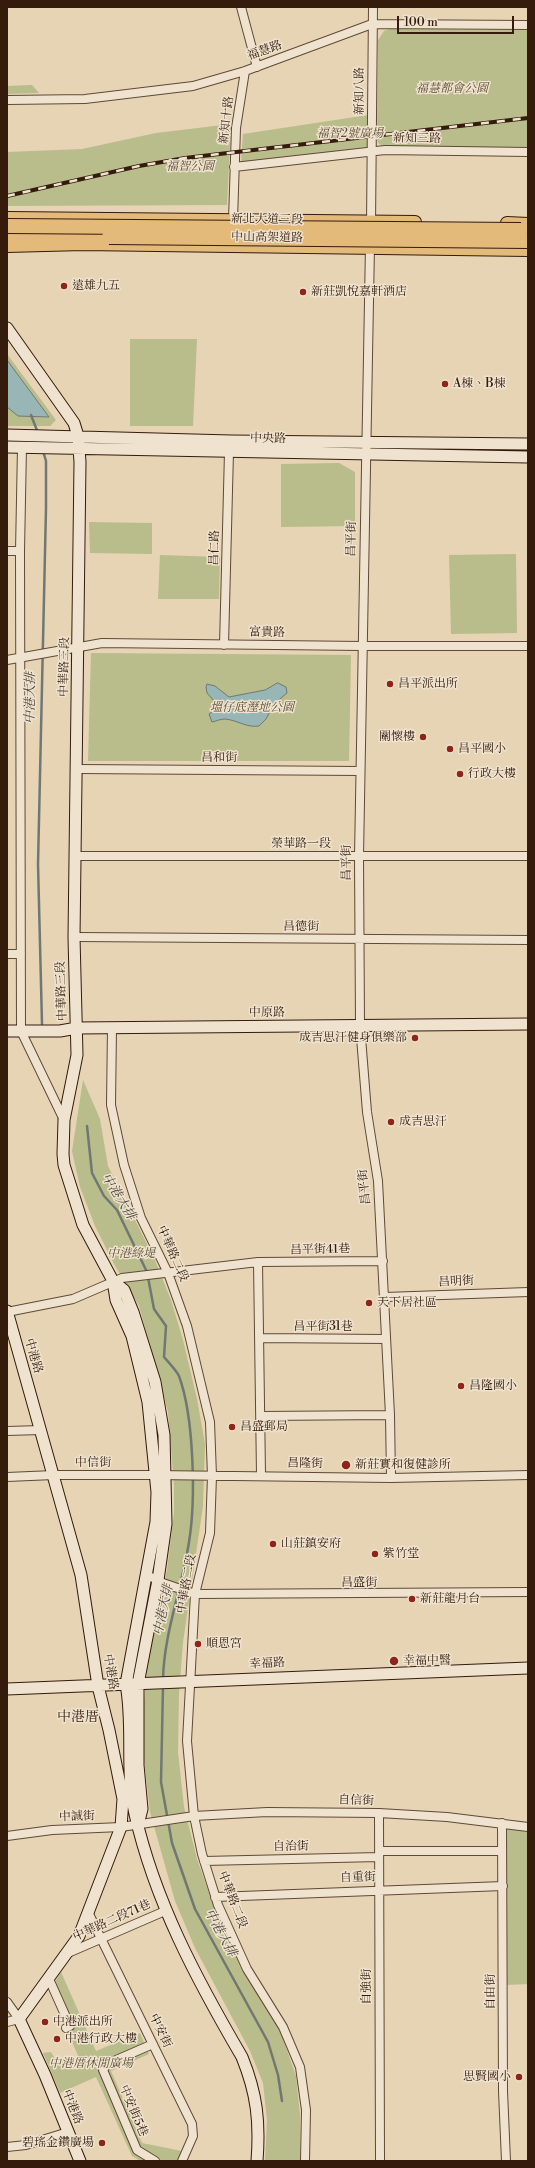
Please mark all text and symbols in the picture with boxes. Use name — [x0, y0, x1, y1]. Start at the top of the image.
scale bar — [399, 8, 516, 34]
text: 100 m — [404, 15, 438, 30]
street label: 福慧路 — [246, 38, 284, 64]
street label: 新知八路 — [353, 67, 367, 115]
park label: 福慧都會公園 — [416, 82, 488, 96]
street label: 新知十路 — [217, 95, 237, 145]
park label: 福智2號廣場 — [317, 127, 383, 141]
street label: 新知三路 — [393, 131, 441, 147]
park label: 福智公園 — [166, 160, 214, 174]
street label: 新北大道三段 — [231, 212, 303, 228]
street label: 中山高架道路 — [231, 230, 303, 246]
place label: 遠雄九五 — [72, 279, 120, 293]
marker: 遠雄九五 — [59, 281, 69, 291]
place label: 新莊凱悅嘉軒酒店 — [311, 285, 407, 299]
marker: 新莊凱悅嘉軒酒店 — [298, 287, 308, 297]
place label: A棟、B棟 — [453, 377, 506, 391]
marker: A棟、B棟 — [440, 379, 450, 389]
street label: 中央路 — [250, 431, 286, 447]
street label: 昌平街 — [344, 521, 360, 557]
street label: 昌仁路 — [207, 530, 223, 566]
street label: 富貴路 — [249, 625, 285, 641]
street label: 中華路三段 — [57, 637, 73, 697]
water label: 中港大排 — [23, 672, 39, 724]
place label: 昌平派出所 — [398, 677, 458, 691]
marker: 昌平派出所 — [385, 679, 395, 689]
park label: 塭仔底溼地公園 — [210, 701, 294, 715]
place label: 關懷樓 — [379, 730, 415, 744]
marker: 關懷樓 — [418, 732, 428, 742]
place label: 昌平國小 — [458, 742, 506, 756]
marker: 昌平國小 — [445, 744, 455, 754]
street label: 昌和街 — [201, 751, 237, 765]
place label: 行政大樓 — [468, 767, 516, 781]
marker: 行政大樓 — [455, 769, 465, 779]
street label: 榮華路一段 — [271, 837, 331, 851]
street label: 昌平街 — [340, 845, 354, 881]
street label: 昌德街 — [283, 920, 319, 934]
street label: 中華路三段 — [54, 961, 70, 1021]
street label: 中原路 — [249, 1006, 285, 1020]
place label: 成吉思汗健身俱樂部 — [299, 1031, 407, 1045]
marker: 成吉思汗健身俱樂部 — [410, 1033, 420, 1043]
place label: 成吉思汗 — [399, 1115, 447, 1129]
marker: 成吉思汗 — [386, 1117, 396, 1127]
street label: 昌平街 — [356, 1168, 374, 1206]
water label: 中港大排 — [98, 1171, 138, 1223]
street label: 中華路二段 — [153, 1224, 191, 1284]
street label: 昌平街41巷 — [290, 1242, 350, 1258]
park label: 中港綠堤 — [107, 1247, 155, 1261]
street label: 昌明街 — [438, 1274, 474, 1290]
place label: 天下居社區 — [377, 1296, 437, 1310]
marker: 天下居社區 — [364, 1298, 374, 1308]
street label: 昌平街31巷 — [293, 1320, 353, 1334]
street label: 中港路 — [21, 1337, 45, 1375]
place label: 昌隆國小 — [469, 1379, 517, 1393]
marker: 昌隆國小 — [456, 1381, 466, 1391]
place label: 昌盛郵局 — [240, 1420, 288, 1434]
marker: 昌盛郵局 — [227, 1422, 237, 1432]
street label: 中信街 — [75, 1456, 111, 1470]
street label: 昌隆街 — [287, 1456, 323, 1472]
place label: 新莊實和復健診所 — [355, 1458, 451, 1472]
marker: 新莊實和復健診所 — [340, 1459, 352, 1471]
place label: 山莊鎮安府 — [281, 1537, 341, 1551]
marker: 山莊鎮安府 — [268, 1539, 278, 1549]
place label: 紫竹堂 — [383, 1547, 419, 1561]
marker: 紫竹堂 — [370, 1549, 380, 1559]
street label: 中華路二段 — [175, 1553, 199, 1615]
street label: 昌盛街 — [341, 1576, 377, 1590]
water label: 中港大排 — [151, 1583, 177, 1637]
place label: 新莊龍月台 — [420, 1592, 480, 1606]
marker: 新莊龍月台 — [407, 1594, 417, 1604]
place label: 順恩宮 — [206, 1637, 242, 1651]
marker: 順恩宮 — [193, 1639, 203, 1649]
street label: 中港路 — [100, 1653, 120, 1691]
place label: 幸福中醫 — [403, 1654, 451, 1668]
marker: 幸福中醫 — [388, 1655, 400, 1667]
street label: 幸福路 — [249, 1656, 285, 1672]
district label: 中港厝 — [57, 1710, 99, 1726]
street label: 自信街 — [338, 1793, 374, 1809]
street label: 中誠街 — [59, 1809, 95, 1825]
street label: 自治街 — [273, 1839, 309, 1855]
street label: 中華路二段 — [215, 1869, 249, 1931]
street label: 自重街 — [340, 1870, 376, 1886]
street label: 中華路二段71巷 — [71, 1897, 153, 1945]
water label: 中港大排 — [201, 1906, 239, 1960]
street label: 自強街 — [360, 1969, 374, 2005]
street label: 自由街 — [484, 1974, 498, 2010]
street label: 中安街 — [146, 2012, 174, 2050]
place label: 中港派出所 — [53, 2015, 113, 2029]
marker: 中港派出所 — [40, 2017, 50, 2027]
place label: 中港行政大樓 — [65, 2032, 137, 2046]
marker: 中港行政大樓 — [52, 2034, 62, 2044]
park label: 中港厝休閒廣場 — [49, 2057, 133, 2071]
place label: 思賢國小 — [463, 2070, 511, 2084]
marker: 思賢國小 — [514, 2072, 524, 2082]
street label: 中安街5巷 — [116, 2083, 150, 2139]
street label: 中港路 — [59, 2088, 85, 2126]
place label: 碧瑤金鑽廣場 — [22, 2136, 94, 2150]
marker: 碧瑤金鑽廣場 — [97, 2138, 107, 2148]

